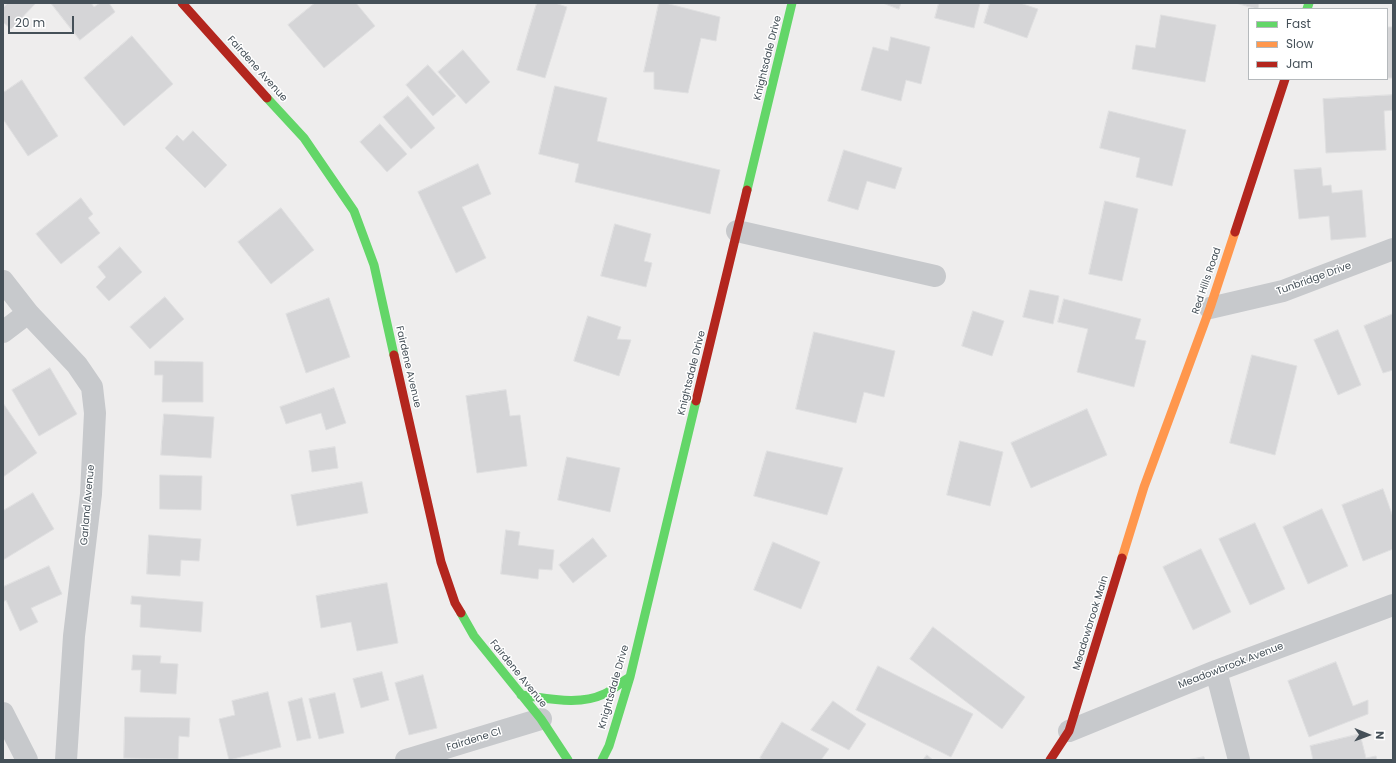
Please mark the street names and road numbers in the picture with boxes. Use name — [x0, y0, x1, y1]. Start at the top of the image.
street label: Knightsdale Drive — [752, 14, 784, 102]
street label: Fairdene Avenue — [225, 34, 289, 104]
street label: Red Hills Road — [1190, 246, 1224, 316]
street label: Tunbridge Drive — [1275, 260, 1353, 298]
street label: Fairdene Avenue — [393, 325, 423, 409]
street label: Knightsdale Drive — [676, 329, 708, 417]
street label: Garland Avenue — [78, 464, 98, 546]
street label: Meadowbrook Main — [1071, 574, 1111, 672]
street label: Fairdene Avenue — [487, 638, 549, 710]
street label: Meadowbrook Avenue — [1177, 640, 1285, 692]
street label: Knightsdale Drive — [596, 644, 632, 730]
street label: Fairdene Cl — [445, 726, 503, 754]

